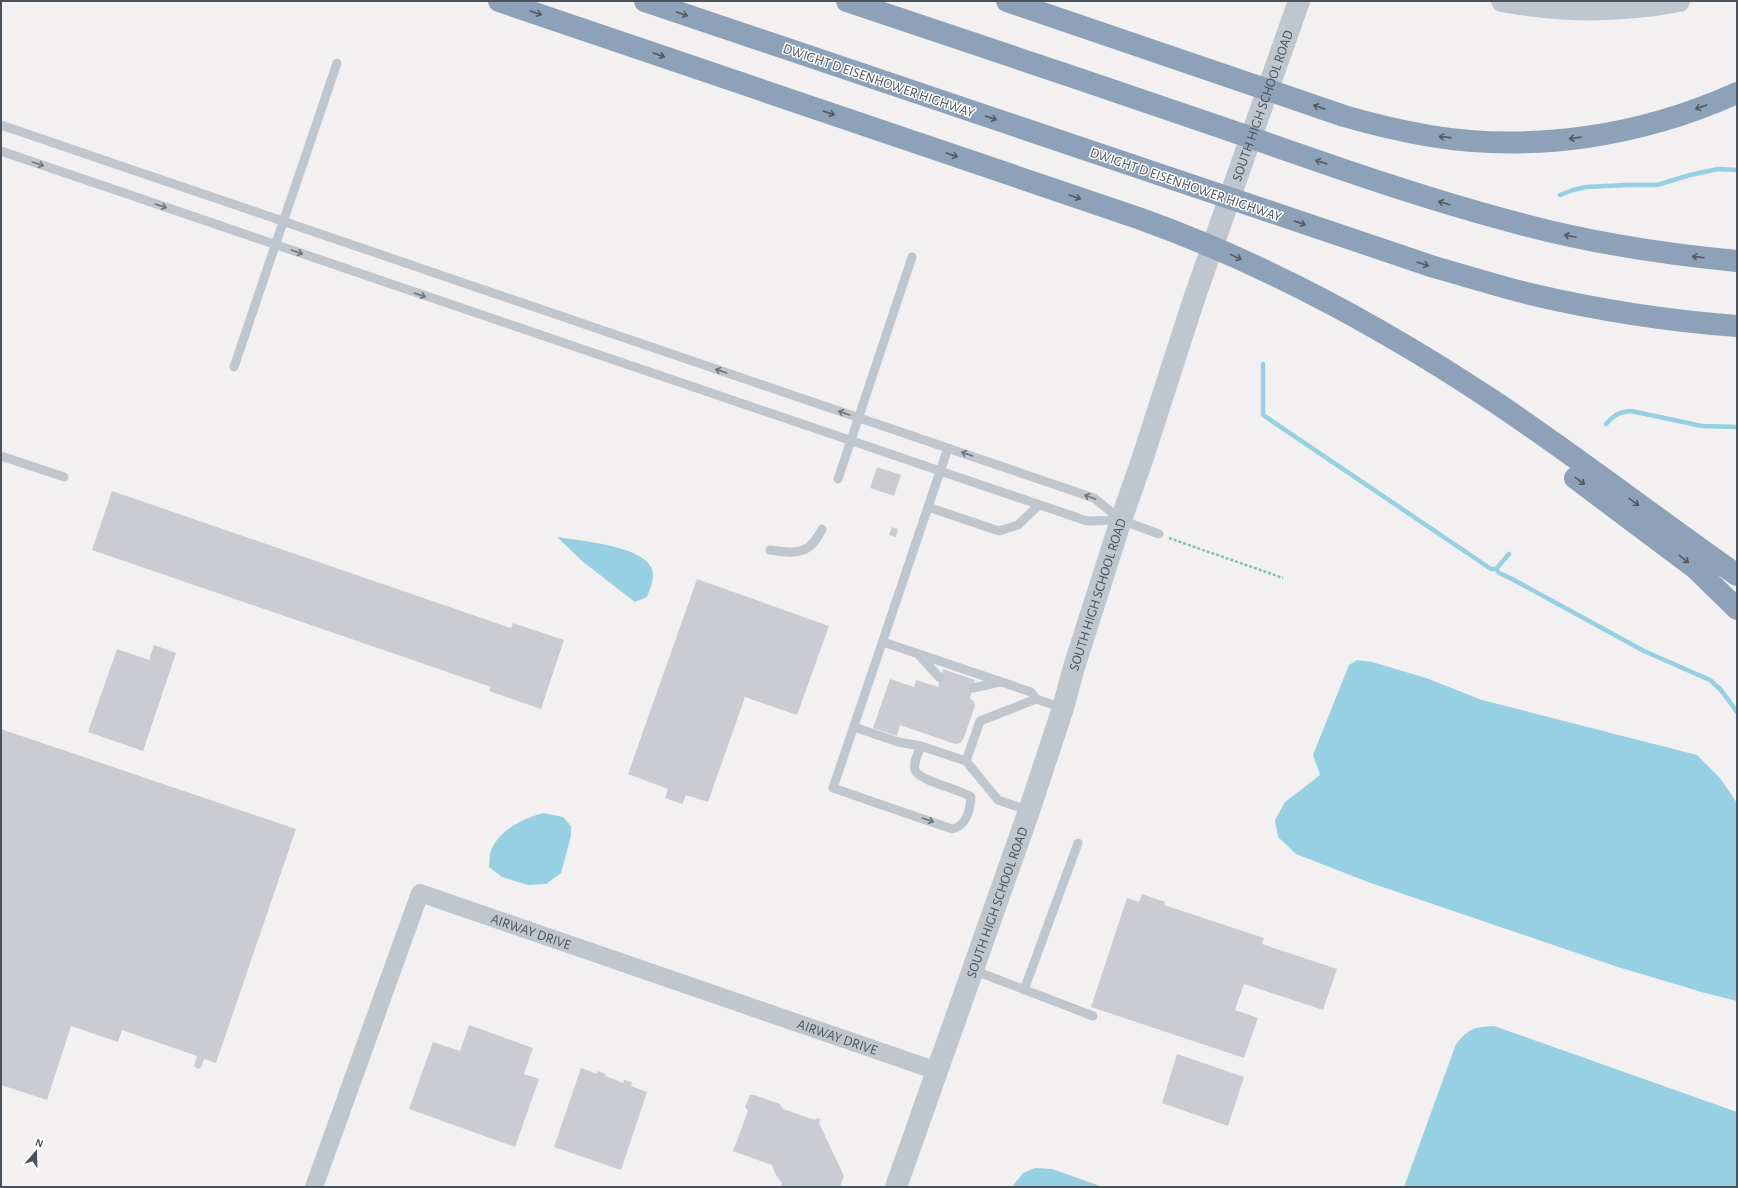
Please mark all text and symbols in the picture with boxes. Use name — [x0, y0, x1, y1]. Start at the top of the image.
one-way arrow — [529, 10, 542, 17]
one-way arrow — [676, 10, 688, 18]
street label: SOUTH HIGH SCHOOL ROAD — [1230, 28, 1296, 183]
street label: DWIGHT D EISENHOWER HIGHWAY — [781, 41, 977, 121]
one-way arrow — [652, 52, 665, 59]
one-way arrow — [1313, 103, 1326, 110]
one-way arrow — [1695, 104, 1707, 112]
one-way arrow — [822, 109, 834, 117]
one-way arrow — [984, 115, 997, 122]
one-way arrow — [1439, 134, 1452, 141]
one-way arrow — [1569, 134, 1582, 142]
street label: DWIGHT D EISENHOWER HIGHWAY — [1088, 145, 1284, 225]
one-way arrow — [945, 151, 957, 159]
one-way arrow — [1315, 158, 1328, 165]
one-way arrow — [31, 161, 44, 168]
one-way arrow — [1068, 194, 1081, 201]
one-way arrow — [1438, 199, 1451, 206]
one-way arrow — [155, 202, 167, 210]
one-way arrow — [1293, 220, 1306, 227]
one-way arrow — [1564, 232, 1577, 240]
one-way arrow — [291, 249, 304, 256]
one-way arrow — [1692, 253, 1705, 261]
one-way arrow — [1229, 254, 1241, 261]
one-way arrow — [1416, 261, 1429, 268]
one-way arrow — [413, 292, 426, 299]
one-way arrow — [715, 366, 727, 374]
one-way arrow — [837, 409, 850, 416]
one-way arrow — [961, 450, 973, 458]
one-way arrow — [1574, 477, 1585, 485]
one-way arrow — [1084, 493, 1096, 500]
one-way arrow — [1629, 498, 1640, 506]
street label: SOUTH HIGH SCHOOL ROAD — [1067, 517, 1129, 673]
one-way arrow — [1678, 555, 1689, 564]
one-way arrow — [921, 817, 933, 825]
street label: SOUTH HIGH SCHOOL ROAD — [965, 825, 1031, 980]
street label: AIRWAY DRIVE — [489, 912, 573, 953]
street label: AIRWAY DRIVE — [795, 1017, 879, 1058]
north arrow — [16, 1132, 56, 1172]
text: N — [34, 1137, 45, 1150]

